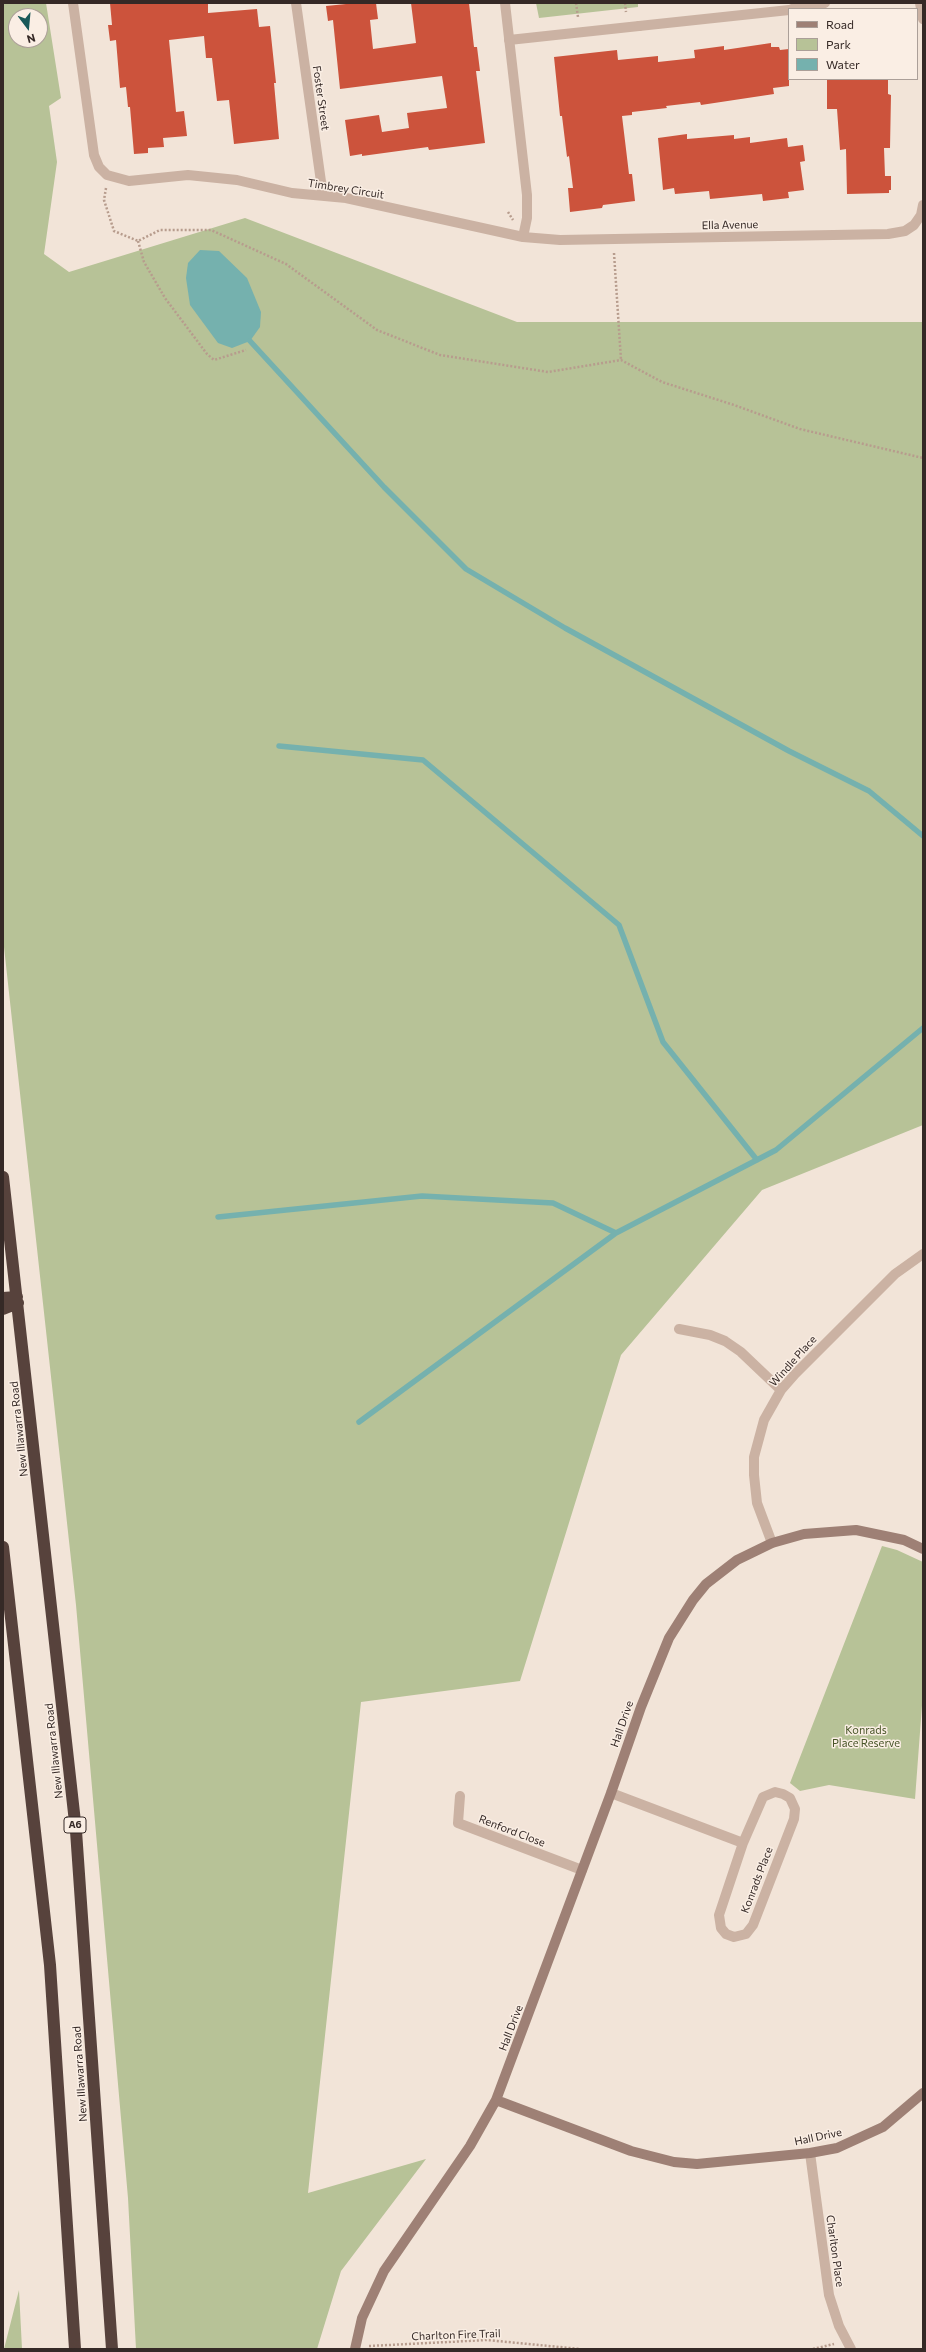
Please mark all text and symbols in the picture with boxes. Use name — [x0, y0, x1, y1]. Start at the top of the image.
north arrow — [8, 8, 48, 48]
legend — [788, 8, 918, 80]
text: Road — [826, 17, 854, 31]
text: N — [25, 32, 37, 46]
text: Park — [826, 37, 851, 51]
text: Water — [826, 57, 860, 71]
street label: Foster Street — [310, 65, 332, 131]
street label: Timbrey Circuit — [307, 176, 385, 202]
street label: Ella Avenue — [702, 218, 758, 232]
street label: Windle Place — [767, 1333, 819, 1389]
street label: New Illawarra Road — [7, 1381, 31, 1477]
street label: Hall Drive — [608, 1699, 636, 1749]
street label: New Illawarra Road — [42, 1703, 66, 1799]
park label: Konrads Place Reserve — [832, 1723, 900, 1749]
street label: Renford Close — [477, 1812, 547, 1850]
road number: A6 — [64, 1817, 86, 1833]
street label: Konrads Place — [738, 1845, 776, 1915]
street label: Hall Drive — [496, 2003, 526, 2053]
street label: New Illawarra Road — [70, 2026, 90, 2122]
street label: Hall Drive — [793, 2126, 843, 2148]
street label: Charlton Place — [823, 2214, 847, 2288]
street label: Charlton Fire Trail — [411, 2327, 501, 2343]

